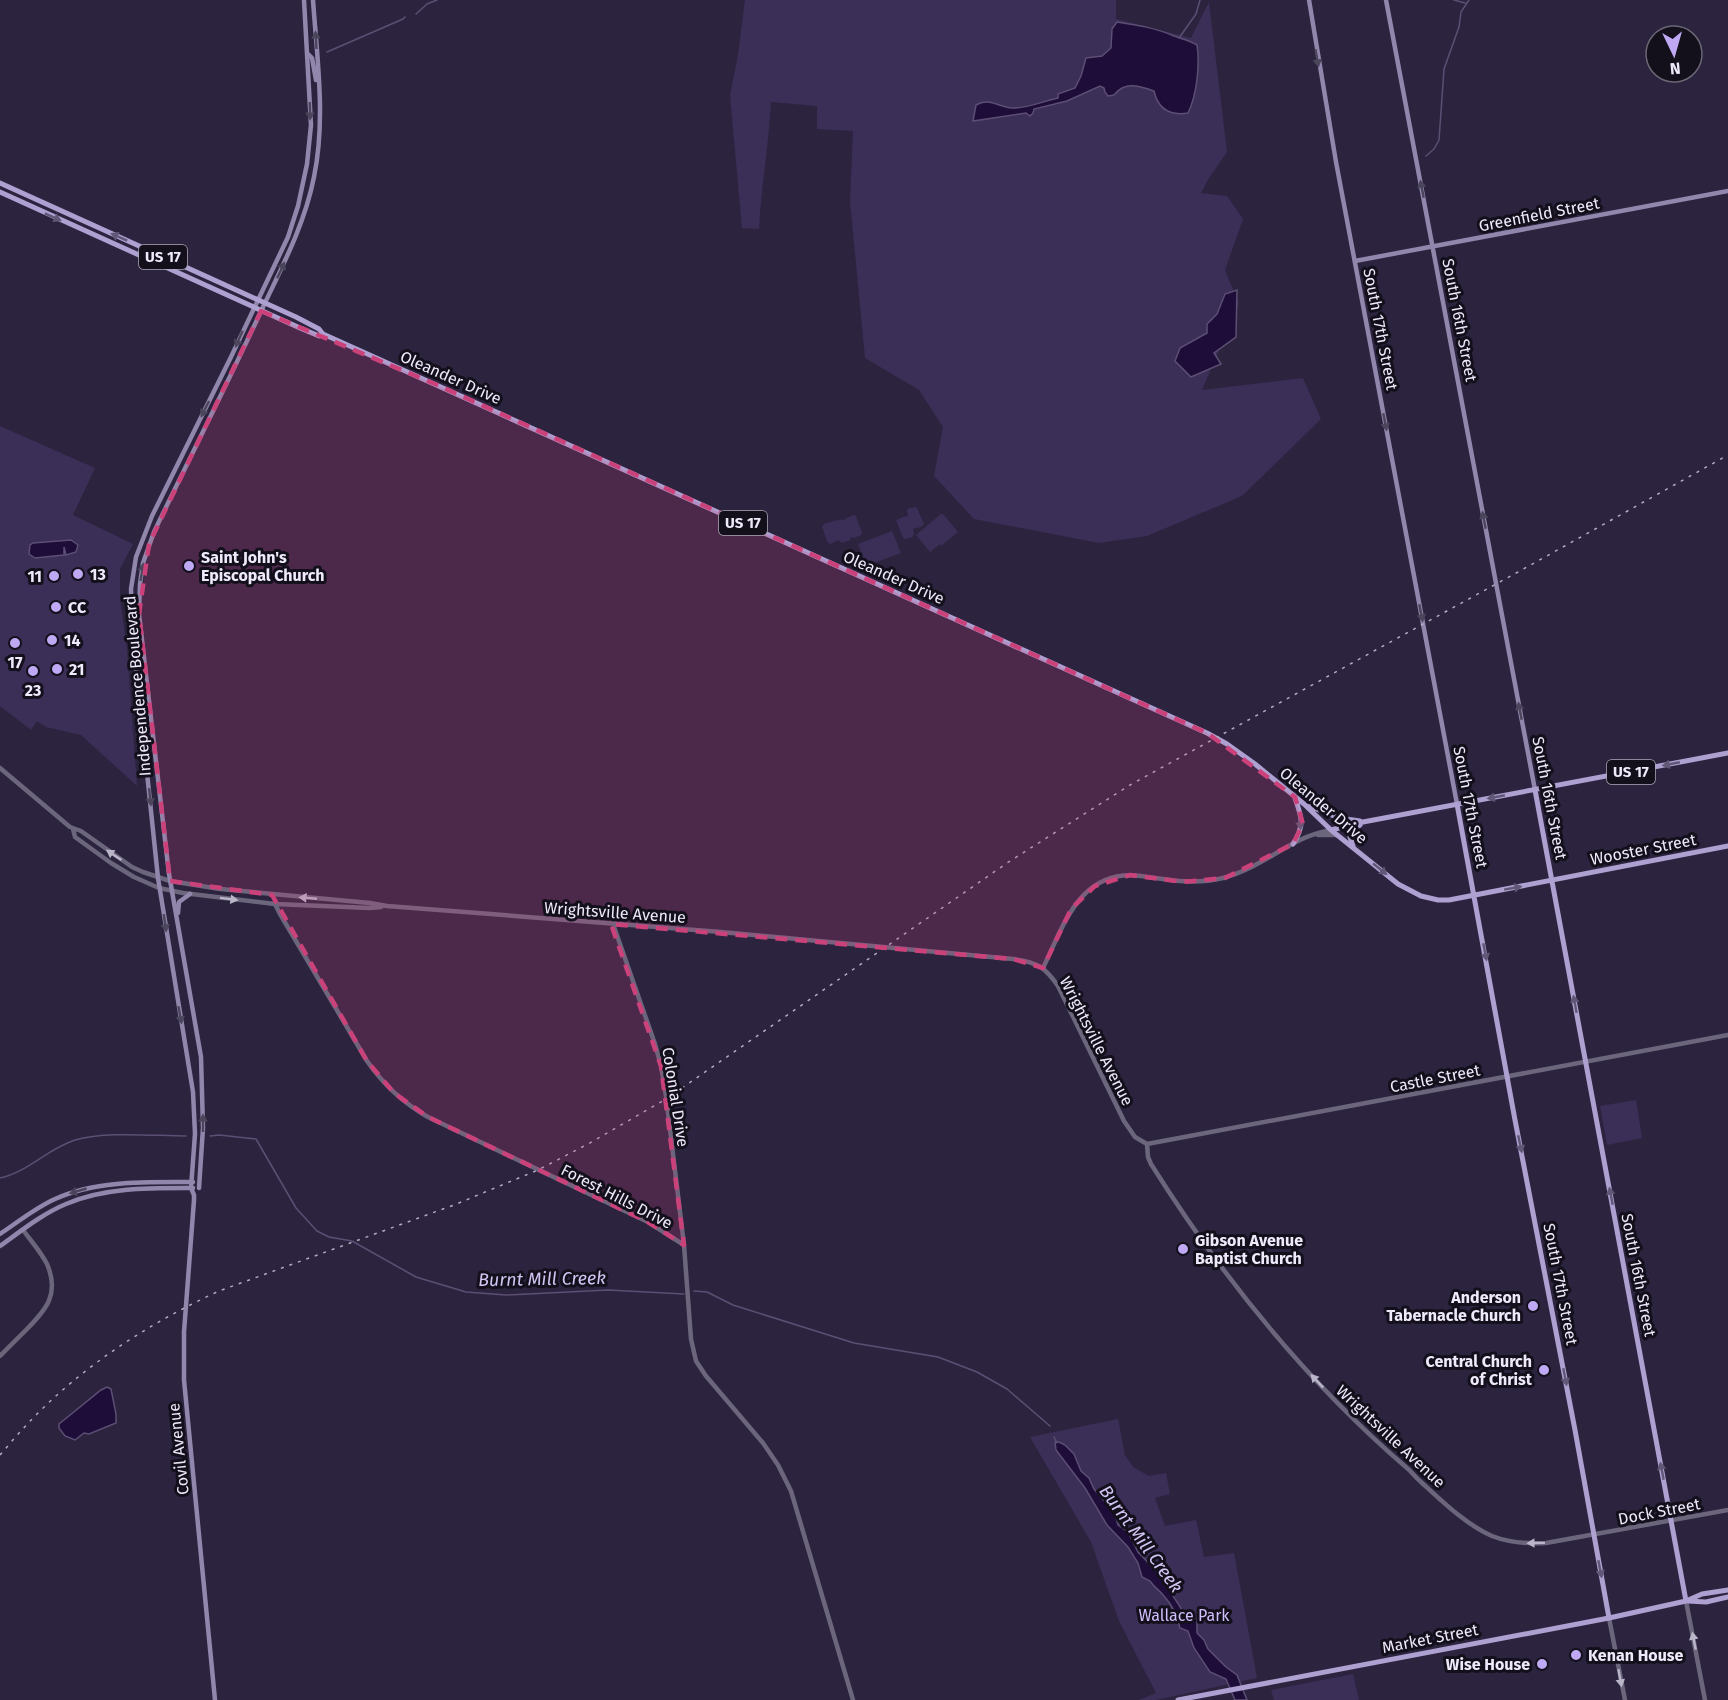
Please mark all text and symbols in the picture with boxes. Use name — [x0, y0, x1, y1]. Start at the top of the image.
north arrow — [1644, 24, 1704, 84]
one-way arrow — [311, 30, 321, 49]
one-way arrow — [1313, 49, 1322, 68]
text: N — [1669, 59, 1681, 78]
one-way arrow — [306, 102, 315, 121]
one-way arrow — [1417, 179, 1426, 198]
street label: Greenfield Street — [1477, 193, 1601, 235]
one-way arrow — [45, 212, 62, 221]
one-way arrow — [111, 233, 128, 242]
road number: US 17 — [139, 245, 187, 269]
street label: South 16th Street — [1438, 257, 1481, 383]
one-way arrow — [276, 261, 285, 278]
street label: South 17th Street — [1359, 267, 1402, 392]
one-way arrow — [235, 331, 244, 348]
street label: Oleander Drive — [397, 347, 504, 408]
one-way arrow — [201, 400, 210, 417]
one-way arrow — [1381, 412, 1390, 431]
one-way arrow — [1479, 510, 1488, 529]
road number: US 17 — [719, 511, 767, 535]
street label: Oleander Drive — [840, 547, 947, 608]
place label: Saint John's Episcopal Church — [201, 548, 325, 585]
marker: Saint John's Episcopal Church — [182, 559, 196, 573]
one-way arrow — [137, 563, 146, 582]
place label: 13 — [90, 565, 106, 584]
place label: 11 — [27, 567, 42, 586]
marker: 13 — [71, 567, 85, 581]
marker: 11 — [47, 569, 61, 583]
street label: Independence Boulevard — [120, 595, 155, 777]
place label: CC — [68, 598, 87, 617]
marker: CC — [49, 600, 63, 614]
one-way arrow — [1417, 604, 1426, 623]
place label: 14 — [64, 631, 80, 650]
marker: 14 — [45, 633, 59, 647]
marker: 17 — [8, 636, 22, 650]
place label: 17 — [8, 653, 23, 672]
place label: 21 — [69, 660, 84, 679]
marker: 21 — [50, 662, 64, 676]
marker: 23 — [26, 664, 40, 678]
place label: 23 — [25, 681, 41, 700]
one-way arrow — [1515, 702, 1524, 721]
street label: South 16th Street — [1528, 735, 1571, 861]
street label: South 17th Street — [1449, 745, 1492, 870]
road number: US 17 — [1607, 760, 1655, 784]
one-way arrow — [1661, 760, 1680, 769]
street label: Oleander Drive — [1276, 763, 1371, 848]
one-way arrow — [145, 787, 155, 806]
one-way arrow — [1486, 793, 1505, 802]
one-way arrow — [1296, 812, 1305, 831]
street label: Wooster Street — [1589, 830, 1698, 869]
one-way arrow — [106, 850, 122, 861]
one-way arrow — [1372, 863, 1388, 876]
one-way arrow — [1503, 883, 1522, 892]
one-way arrow — [299, 893, 318, 903]
one-way arrow — [220, 894, 239, 903]
street label: Wrightsville Avenue — [543, 898, 687, 927]
one-way arrow — [160, 913, 169, 932]
one-way arrow — [1481, 943, 1490, 962]
street label: Wrightsville Avenue — [1056, 974, 1137, 1109]
one-way arrow — [1570, 994, 1579, 1013]
one-way arrow — [176, 1006, 185, 1025]
street label: Colonial Drive — [658, 1046, 693, 1148]
street label: Castle Street — [1388, 1060, 1482, 1097]
one-way arrow — [198, 1114, 208, 1133]
one-way arrow — [1516, 1135, 1526, 1153]
street label: Forest Hills Drive — [558, 1160, 676, 1233]
one-way arrow — [69, 1187, 87, 1196]
one-way arrow — [1606, 1187, 1615, 1206]
street label: South 16th Street — [1617, 1212, 1660, 1338]
street label: South 17th Street — [1539, 1222, 1582, 1347]
place label: Gibson Avenue Baptist Church — [1195, 1231, 1303, 1268]
marker: Gibson Avenue Baptist Church — [1176, 1242, 1190, 1256]
water label: Burnt Mill Creek — [478, 1267, 606, 1291]
place label: Anderson Tabernacle Church — [1386, 1288, 1521, 1325]
marker: Anderson Tabernacle Church — [1526, 1299, 1540, 1313]
place label: Central Church of Christ — [1426, 1352, 1533, 1389]
marker: Central Church of Christ — [1537, 1363, 1551, 1377]
one-way arrow — [1561, 1368, 1570, 1387]
one-way arrow — [1310, 1374, 1324, 1389]
street label: Wrightsville Avenue — [1332, 1381, 1449, 1492]
street label: Covil Avenue — [164, 1402, 193, 1496]
one-way arrow — [1657, 1461, 1666, 1480]
water label: Burnt Mill Creek — [1095, 1481, 1188, 1597]
street label: Dock Street — [1616, 1494, 1702, 1529]
one-way arrow — [1526, 1539, 1545, 1548]
one-way arrow — [1596, 1559, 1605, 1578]
park label: Wallace Park — [1138, 1606, 1230, 1625]
street label: Market Street — [1380, 1620, 1480, 1657]
one-way arrow — [1689, 1632, 1698, 1651]
place label: Kenan House — [1588, 1646, 1684, 1665]
marker: Kenan House — [1569, 1648, 1583, 1662]
place label: Wise House — [1446, 1655, 1530, 1674]
marker: Wise House — [1535, 1657, 1549, 1671]
one-way arrow — [1616, 1668, 1625, 1687]

